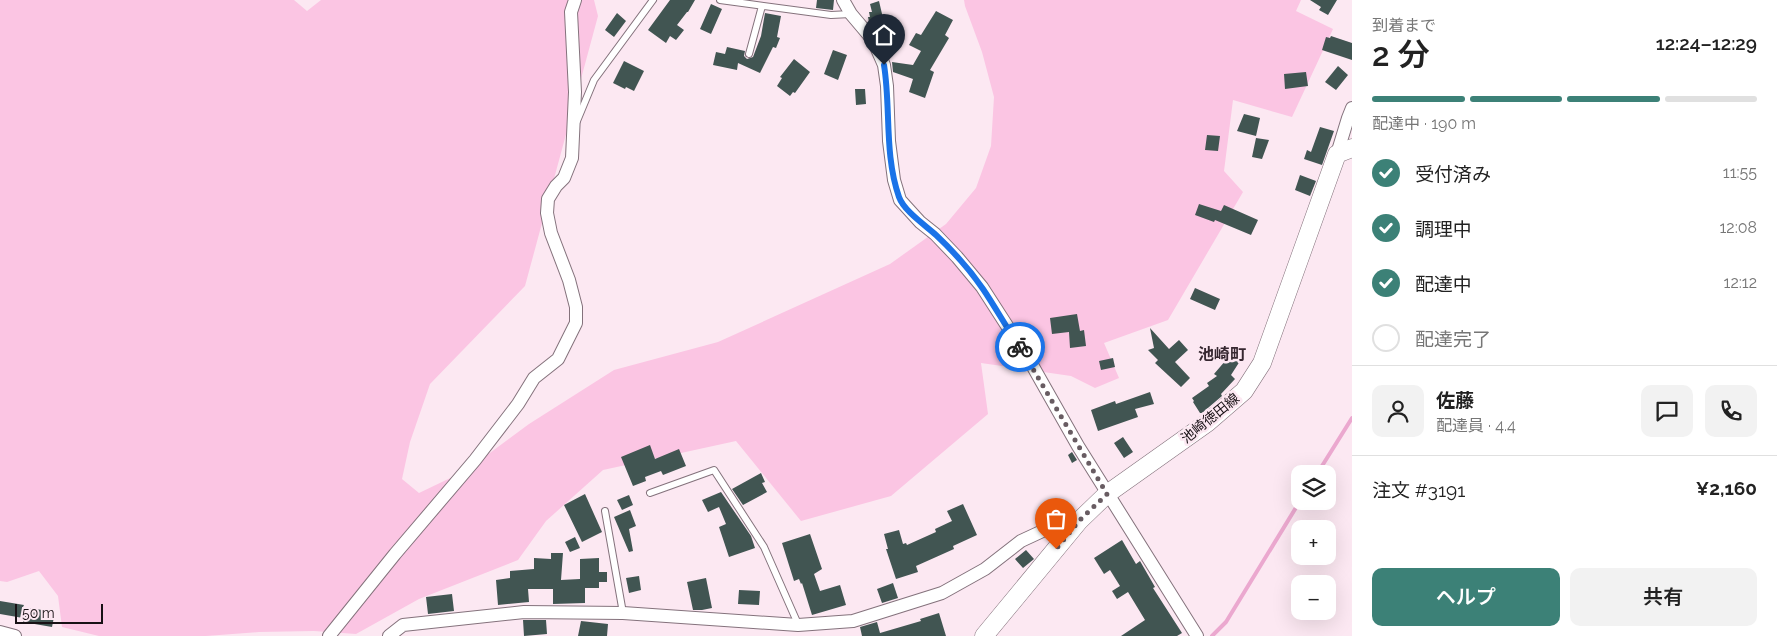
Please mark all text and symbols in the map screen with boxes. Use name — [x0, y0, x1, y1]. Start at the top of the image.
pin — [863, 14, 905, 65]
text: 到着まで — [1372, 16, 1436, 35]
icon: home — [870, 21, 898, 49]
text: 12:24–12:29 — [1656, 32, 1757, 54]
text: 2 分 — [1372, 36, 1429, 73]
text: 配達中 · 190 m — [1372, 114, 1476, 133]
icon: check — [1372, 159, 1400, 187]
text: 受付済み — [1415, 163, 1491, 185]
text: 11:55 — [1723, 163, 1757, 182]
icon: check — [1372, 214, 1400, 242]
text: 調理中 — [1415, 218, 1472, 240]
text: 12:08 — [1720, 218, 1757, 237]
icon: check — [1372, 269, 1400, 297]
text: 配達中 — [1415, 273, 1472, 295]
text: 12:12 — [1724, 273, 1757, 292]
courier — [995, 322, 1045, 372]
text: 配達完了 — [1415, 328, 1491, 350]
icon: bike — [1006, 333, 1034, 361]
district label: 池崎町 — [1198, 345, 1246, 364]
button: person — [1372, 385, 1424, 437]
button: chat — [1641, 385, 1693, 437]
button: phone — [1705, 385, 1757, 437]
text: 佐藤 — [1436, 389, 1474, 411]
street label: 池崎徳田線 — [1178, 390, 1242, 446]
text: 配達員 · 4.4 — [1436, 416, 1516, 435]
map controls — [1291, 465, 1336, 620]
button: layers — [1291, 465, 1336, 510]
text: ¥2,160 — [1696, 477, 1757, 499]
text: 注文 #3191 — [1372, 479, 1465, 501]
pin — [1035, 498, 1077, 549]
icon: bag — [1042, 505, 1070, 533]
button: + — [1291, 520, 1336, 565]
button: ヘルプ — [1372, 568, 1560, 626]
button: 共有 — [1570, 568, 1757, 626]
button: − — [1291, 575, 1336, 620]
scale bar — [15, 601, 102, 624]
text: 50 m — [22, 605, 55, 621]

